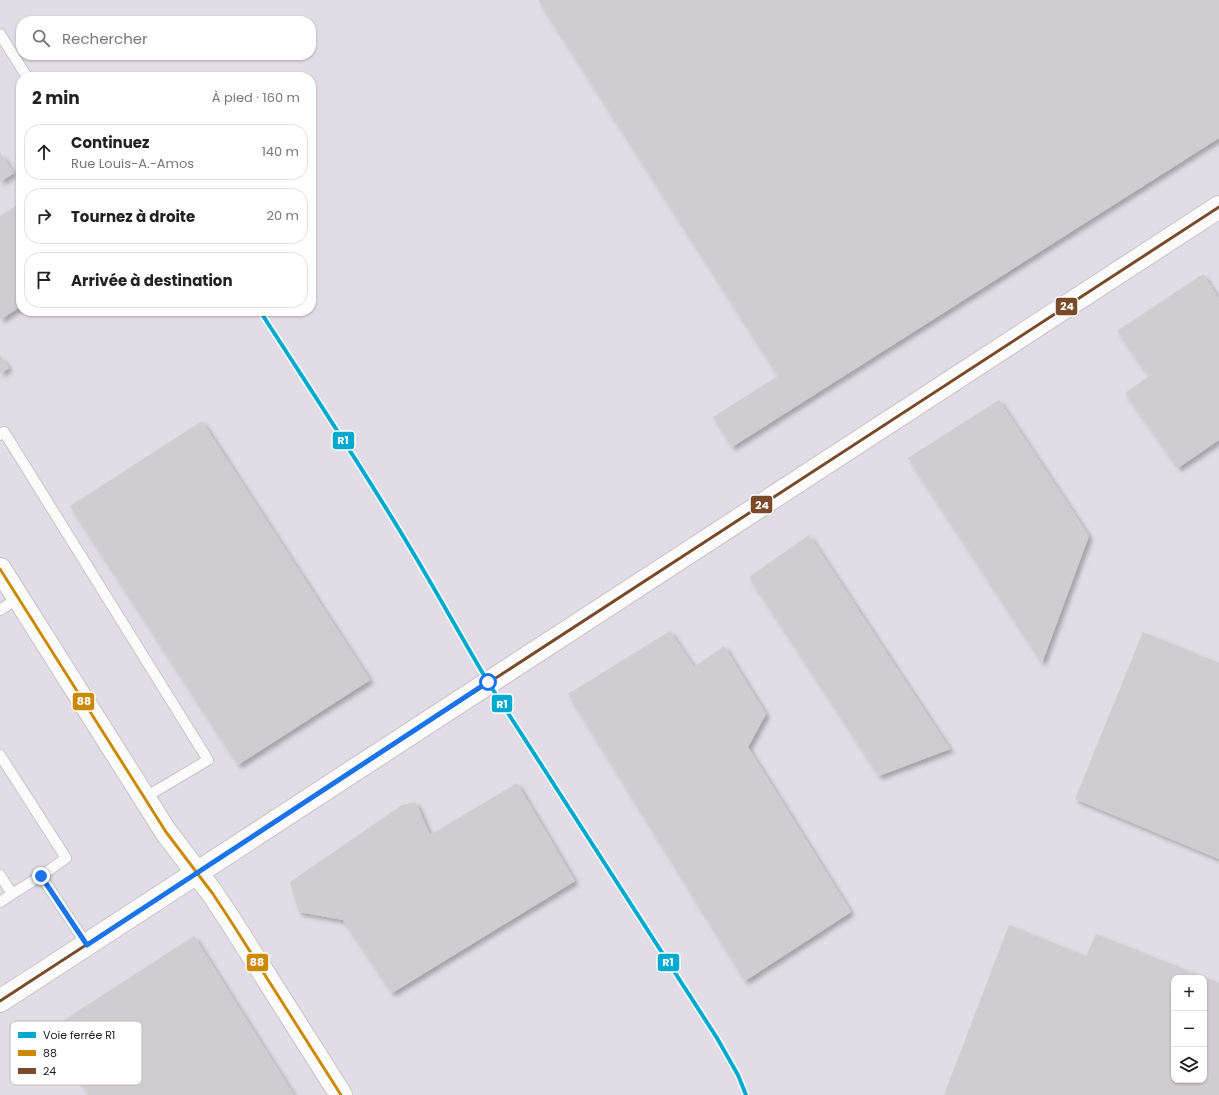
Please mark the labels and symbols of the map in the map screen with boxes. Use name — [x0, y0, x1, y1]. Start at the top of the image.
line badge: 24 — [1055, 297, 1078, 316]
text: 24 — [1060, 298, 1074, 314]
line badge: R1 — [332, 431, 355, 450]
text: R1 — [337, 432, 349, 448]
line badge: 24 — [750, 495, 773, 514]
text: 24 — [755, 497, 769, 513]
route start — [479, 673, 497, 691]
line badge: 88 — [72, 692, 95, 711]
text: 88 — [77, 693, 91, 709]
line badge: R1 — [491, 694, 513, 713]
text: R1 — [496, 696, 508, 712]
route end — [32, 867, 50, 885]
line badge: 88 — [246, 953, 269, 972]
line badge: R1 — [657, 953, 680, 972]
text: 88 — [250, 954, 264, 970]
text: R1 — [662, 954, 674, 970]
legend — [10, 1021, 142, 1085]
text: Voie ferrée R1 — [43, 1027, 115, 1043]
text: 88 — [43, 1045, 57, 1061]
text: 24 — [43, 1063, 56, 1079]

